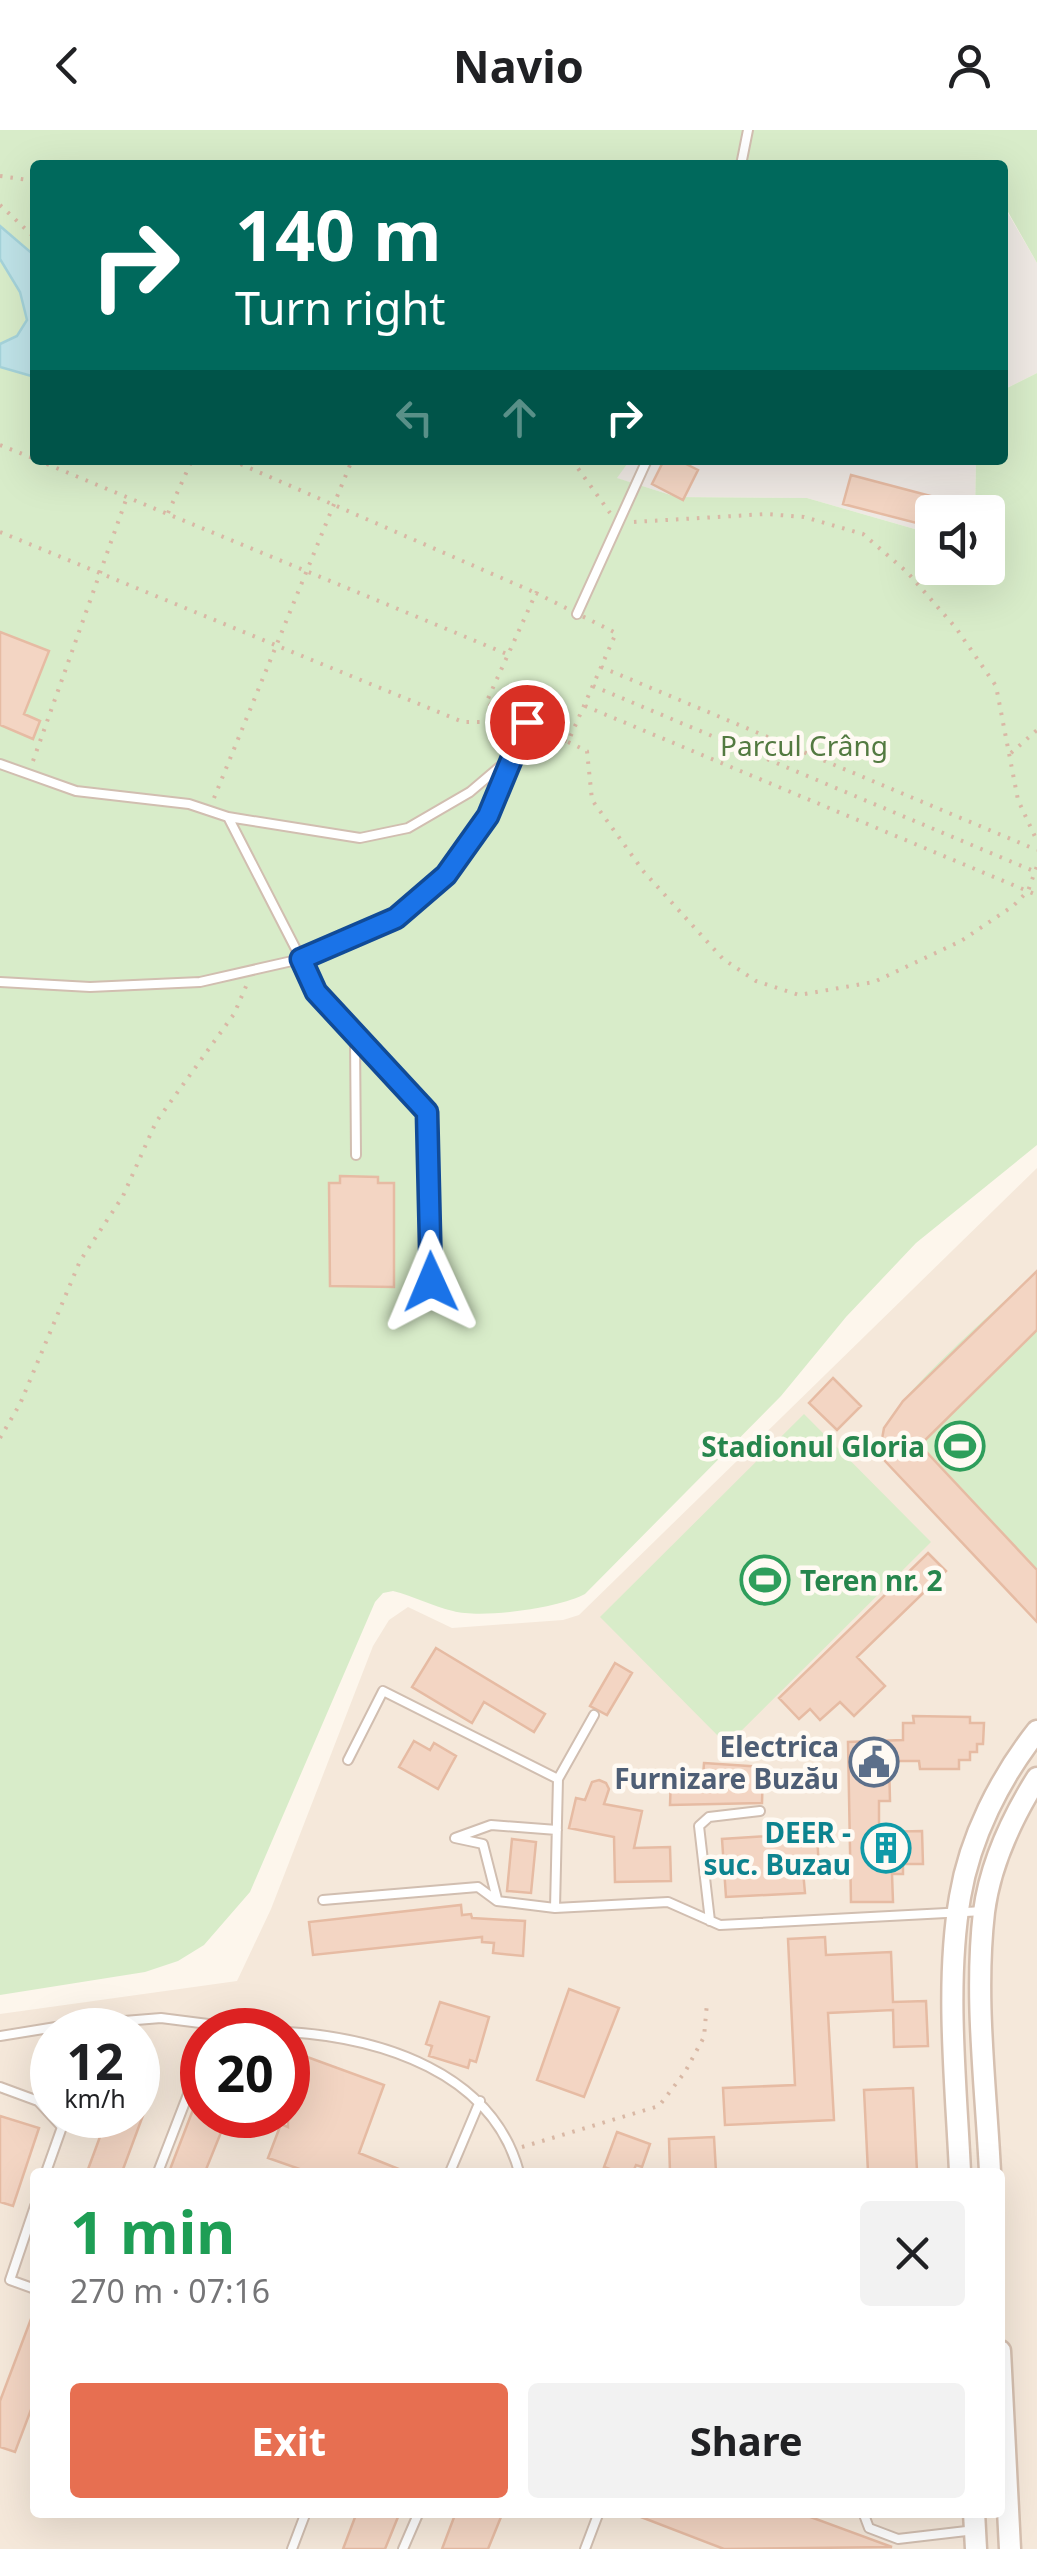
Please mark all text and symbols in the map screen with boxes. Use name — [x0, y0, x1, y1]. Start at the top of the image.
text: Navio — [453, 35, 584, 96]
icon: back — [40, 38, 95, 93]
icon: person — [942, 38, 997, 93]
text: 140 m — [235, 186, 442, 282]
icon: right — [70, 200, 200, 330]
text: Turn right — [235, 277, 446, 338]
icon: left — [387, 390, 442, 445]
icon: ahead — [492, 390, 547, 445]
icon: right — [597, 390, 652, 445]
map controls — [915, 495, 1005, 585]
button: sound — [915, 495, 1005, 585]
pin — [485, 680, 570, 765]
icon: arrive — [500, 695, 555, 750]
park label: Parcul Crâng — [720, 726, 888, 764]
position arrow — [379, 1230, 483, 1334]
sports icon: Stadionul Gloria — [934, 1420, 986, 1472]
place label: Stadionul Gloria — [701, 1427, 925, 1465]
sports icon: Teren nr. 2 — [739, 1554, 791, 1606]
place label: Teren nr. 2 — [800, 1561, 942, 1599]
place label: Electrica Furnizare Buzău — [614, 1727, 839, 1797]
public building icon: Electrica Furnizare Buzău — [848, 1736, 900, 1788]
place label: DEER - suc. Buzau — [704, 1813, 851, 1883]
building icon: DEER - suc. Buzau — [860, 1822, 912, 1874]
speed limit sign: 20 — [180, 2008, 310, 2138]
text: 12 — [66, 2027, 124, 2095]
text: km/h — [64, 2081, 126, 2115]
text: 1 min — [70, 2190, 235, 2272]
button: close — [860, 2201, 965, 2306]
text: 270 m · 07:16 — [70, 2269, 270, 2312]
button: Exit — [70, 2383, 508, 2498]
button: Share — [528, 2383, 965, 2498]

